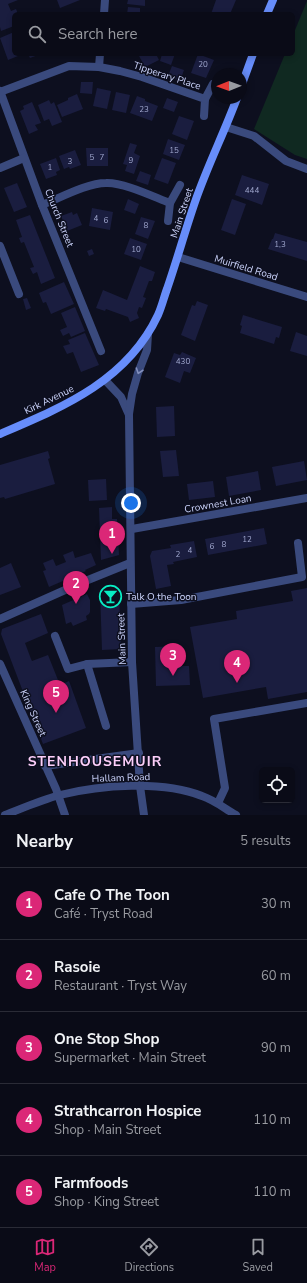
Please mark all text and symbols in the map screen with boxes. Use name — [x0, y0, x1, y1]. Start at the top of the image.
search box — [12, 12, 295, 56]
icon: search — [26, 23, 48, 45]
text: Search here — [58, 24, 138, 44]
street label: Tipperary Place — [131, 58, 203, 94]
house number: 20 — [198, 59, 208, 70]
north arrow — [211, 68, 247, 104]
house number: 23 — [139, 104, 149, 115]
house number: 15 — [169, 145, 179, 156]
house number: 5 — [90, 152, 95, 163]
house number: 7 — [100, 152, 105, 163]
house number: 9 — [129, 155, 134, 166]
house number: 3 — [68, 156, 73, 167]
house number: 1 — [48, 162, 53, 173]
house number: 444 — [245, 185, 259, 196]
street label: Main Street — [167, 186, 197, 240]
street label: Church Street — [41, 187, 77, 250]
house number: 4 — [94, 213, 99, 224]
house number: 6 — [104, 215, 109, 226]
house number: 8 — [144, 220, 149, 231]
house number: 1,3 — [274, 239, 286, 250]
house number: 10 — [131, 244, 141, 255]
street label: Muirfield Road — [212, 252, 280, 284]
house number: 430 — [176, 356, 190, 367]
one-way arrow — [135, 368, 144, 375]
street label: Kirk Avenue — [22, 382, 76, 418]
street label: Crownest Loan — [183, 491, 253, 517]
your location — [121, 493, 141, 513]
pin: 1 — [99, 521, 125, 554]
house number: 12 — [242, 534, 252, 545]
house number: 8 — [222, 539, 227, 550]
house number: 6 — [210, 541, 215, 552]
house number: 4 — [188, 545, 193, 556]
house number: 2 — [176, 549, 181, 560]
pin: 2 — [63, 571, 89, 604]
bar icon: Talk O the Toon — [98, 584, 124, 610]
place label: Talk O the Toon — [126, 590, 196, 604]
street label: Main Street — [114, 612, 130, 665]
pin: 3 — [160, 643, 186, 676]
pin: 4 — [224, 650, 250, 683]
pin: 5 — [43, 680, 69, 713]
street label: King Street — [16, 687, 50, 739]
district label: STENHOUSEMUIR — [28, 752, 162, 771]
map controls — [259, 767, 295, 803]
button: locate — [259, 767, 295, 803]
street label: Hallam Road — [92, 770, 151, 786]
text: Nearby — [16, 830, 73, 853]
text: 5 results — [240, 832, 291, 850]
text: Cafe O The Toon — [54, 885, 170, 905]
text: 1 — [25, 895, 33, 913]
text: 30 m — [261, 895, 291, 913]
text: Café · Tryst Road — [54, 905, 153, 923]
text: Rasoie — [54, 957, 100, 977]
text: 2 — [25, 967, 33, 985]
text: 60 m — [261, 967, 291, 985]
text: Restaurant · Tryst Way — [54, 977, 187, 995]
text: One Stop Shop — [54, 1029, 159, 1049]
text: 3 — [25, 1039, 33, 1057]
text: 90 m — [261, 1039, 291, 1057]
text: Supermarket · Main Street — [54, 1049, 206, 1067]
text: Strathcarron Hospice — [54, 1101, 201, 1121]
text: 4 — [25, 1111, 33, 1129]
text: 110 m — [253, 1111, 291, 1129]
text: Shop · Main Street — [54, 1121, 161, 1139]
text: Farmfoods — [54, 1173, 128, 1193]
text: 5 — [25, 1183, 33, 1201]
text: 110 m — [253, 1183, 291, 1201]
text: Shop · King Street — [54, 1193, 159, 1211]
tab: Map — [34, 1236, 56, 1275]
tab: Directions — [124, 1236, 174, 1275]
tab: Saved — [242, 1236, 273, 1275]

